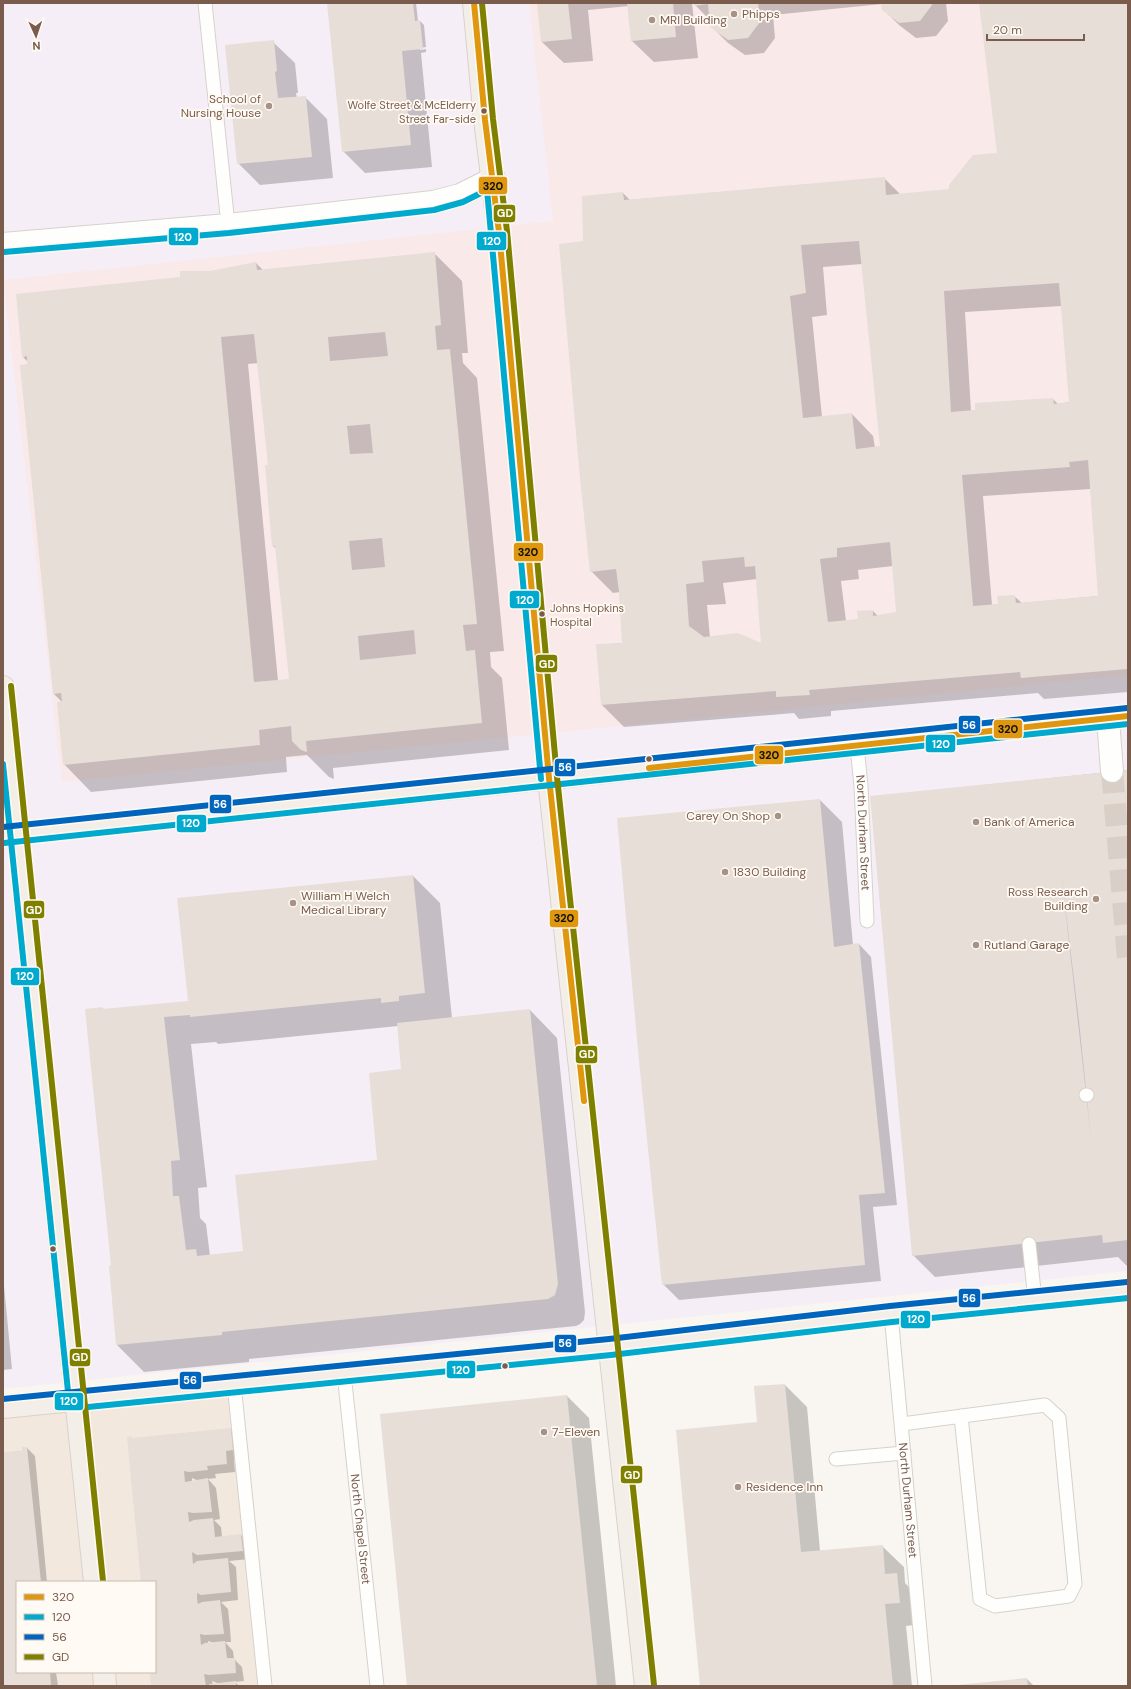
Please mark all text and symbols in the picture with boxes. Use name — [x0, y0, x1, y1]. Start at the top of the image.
place label: Phipps — [742, 6, 780, 22]
marker: Phipps — [729, 9, 739, 19]
place label: MRI Building — [660, 12, 727, 28]
marker: MRI Building — [647, 15, 657, 25]
north arrow — [16, 16, 56, 56]
scale bar — [987, 16, 1084, 42]
text: 20 m — [993, 22, 1022, 38]
text: N — [32, 39, 41, 53]
place label: School of Nursing House — [181, 91, 261, 121]
place label: Wolfe Street & McElderry Street Far-side — [348, 98, 476, 126]
marker: School of Nursing House — [264, 101, 274, 111]
marker: Wolfe Street & McElderry Street Far-side — [479, 106, 489, 116]
line badge: 320 — [478, 176, 508, 195]
text: 320 — [483, 179, 504, 193]
line badge: GD — [493, 204, 516, 223]
text: GD — [497, 206, 513, 220]
line badge: 120 — [168, 227, 199, 246]
text: 120 — [174, 230, 192, 244]
line badge: 120 — [476, 231, 507, 251]
text: 120 — [483, 234, 501, 248]
line badge: 320 — [513, 542, 544, 562]
text: 320 — [518, 545, 539, 559]
line badge: 120 — [509, 590, 540, 609]
text: 120 — [516, 593, 534, 607]
place label: Johns Hopkins Hospital — [550, 601, 624, 629]
marker: Johns Hopkins Hospital — [537, 609, 547, 619]
line badge: GD — [535, 654, 558, 673]
text: GD — [539, 657, 555, 671]
line badge: 56 — [958, 715, 981, 734]
text: 56 — [962, 718, 976, 732]
line badge: 320 — [993, 719, 1023, 739]
text: 320 — [998, 722, 1019, 736]
line badge: 120 — [925, 734, 956, 753]
text: 120 — [932, 737, 950, 751]
line badge: 320 — [754, 745, 784, 765]
text: 320 — [759, 748, 780, 762]
unlabelled marker — [644, 754, 654, 764]
line badge: 56 — [554, 758, 576, 777]
text: 56 — [558, 760, 572, 774]
street label: North Durham Street — [852, 774, 874, 891]
line badge: 56 — [209, 794, 232, 814]
text: 56 — [213, 797, 227, 811]
place label: Carey On Shop — [686, 808, 770, 824]
marker: Carey On Shop — [773, 811, 783, 821]
line badge: 120 — [176, 814, 207, 833]
place label: Bank of America — [984, 814, 1074, 830]
text: 120 — [182, 816, 200, 830]
marker: Bank of America — [971, 817, 981, 827]
place label: 1830 Building — [733, 864, 806, 880]
marker: 1830 Building — [720, 867, 730, 877]
place label: Ross Research Building — [1008, 884, 1088, 914]
place label: William H Welch Medical Library — [301, 888, 390, 918]
marker: Ross Research Building — [1091, 894, 1101, 904]
marker: William H Welch Medical Library — [288, 898, 298, 908]
line badge: GD — [23, 900, 45, 919]
text: GD — [26, 903, 42, 917]
line badge: 320 — [549, 909, 579, 928]
text: 320 — [554, 911, 575, 925]
place label: Rutland Garage — [984, 937, 1070, 953]
marker: Rutland Garage — [971, 940, 981, 950]
line badge: 120 — [10, 967, 40, 986]
text: 120 — [16, 969, 34, 983]
line badge: GD — [575, 1045, 598, 1064]
text: GD — [579, 1047, 595, 1061]
unlabelled marker — [48, 1244, 58, 1254]
line badge: 56 — [958, 1288, 981, 1308]
text: 56 — [962, 1291, 976, 1305]
line badge: 120 — [900, 1310, 931, 1329]
text: 120 — [907, 1312, 925, 1326]
line badge: 56 — [554, 1334, 577, 1353]
text: 56 — [558, 1336, 572, 1350]
line badge: GD — [69, 1348, 91, 1367]
text: GD — [72, 1350, 88, 1364]
line badge: 120 — [446, 1360, 476, 1379]
unlabelled marker — [500, 1361, 510, 1371]
text: 120 — [452, 1363, 470, 1377]
line badge: 56 — [179, 1371, 202, 1390]
text: 56 — [183, 1373, 197, 1387]
line badge: 120 — [54, 1392, 84, 1411]
text: 120 — [60, 1394, 78, 1408]
place label: 7-Eleven — [552, 1424, 600, 1440]
marker: 7-Eleven — [539, 1427, 549, 1437]
street label: North Durham Street — [895, 1442, 921, 1559]
line badge: GD — [620, 1465, 643, 1484]
text: GD — [624, 1468, 640, 1482]
street label: North Chapel Street — [347, 1473, 374, 1585]
place label: Residence Inn — [746, 1479, 823, 1495]
marker: Residence Inn — [733, 1482, 743, 1492]
legend — [16, 1581, 156, 1673]
text: 320 — [52, 1589, 74, 1605]
text: 120 — [52, 1609, 71, 1625]
text: 56 — [52, 1629, 67, 1645]
text: GD — [52, 1649, 69, 1665]

